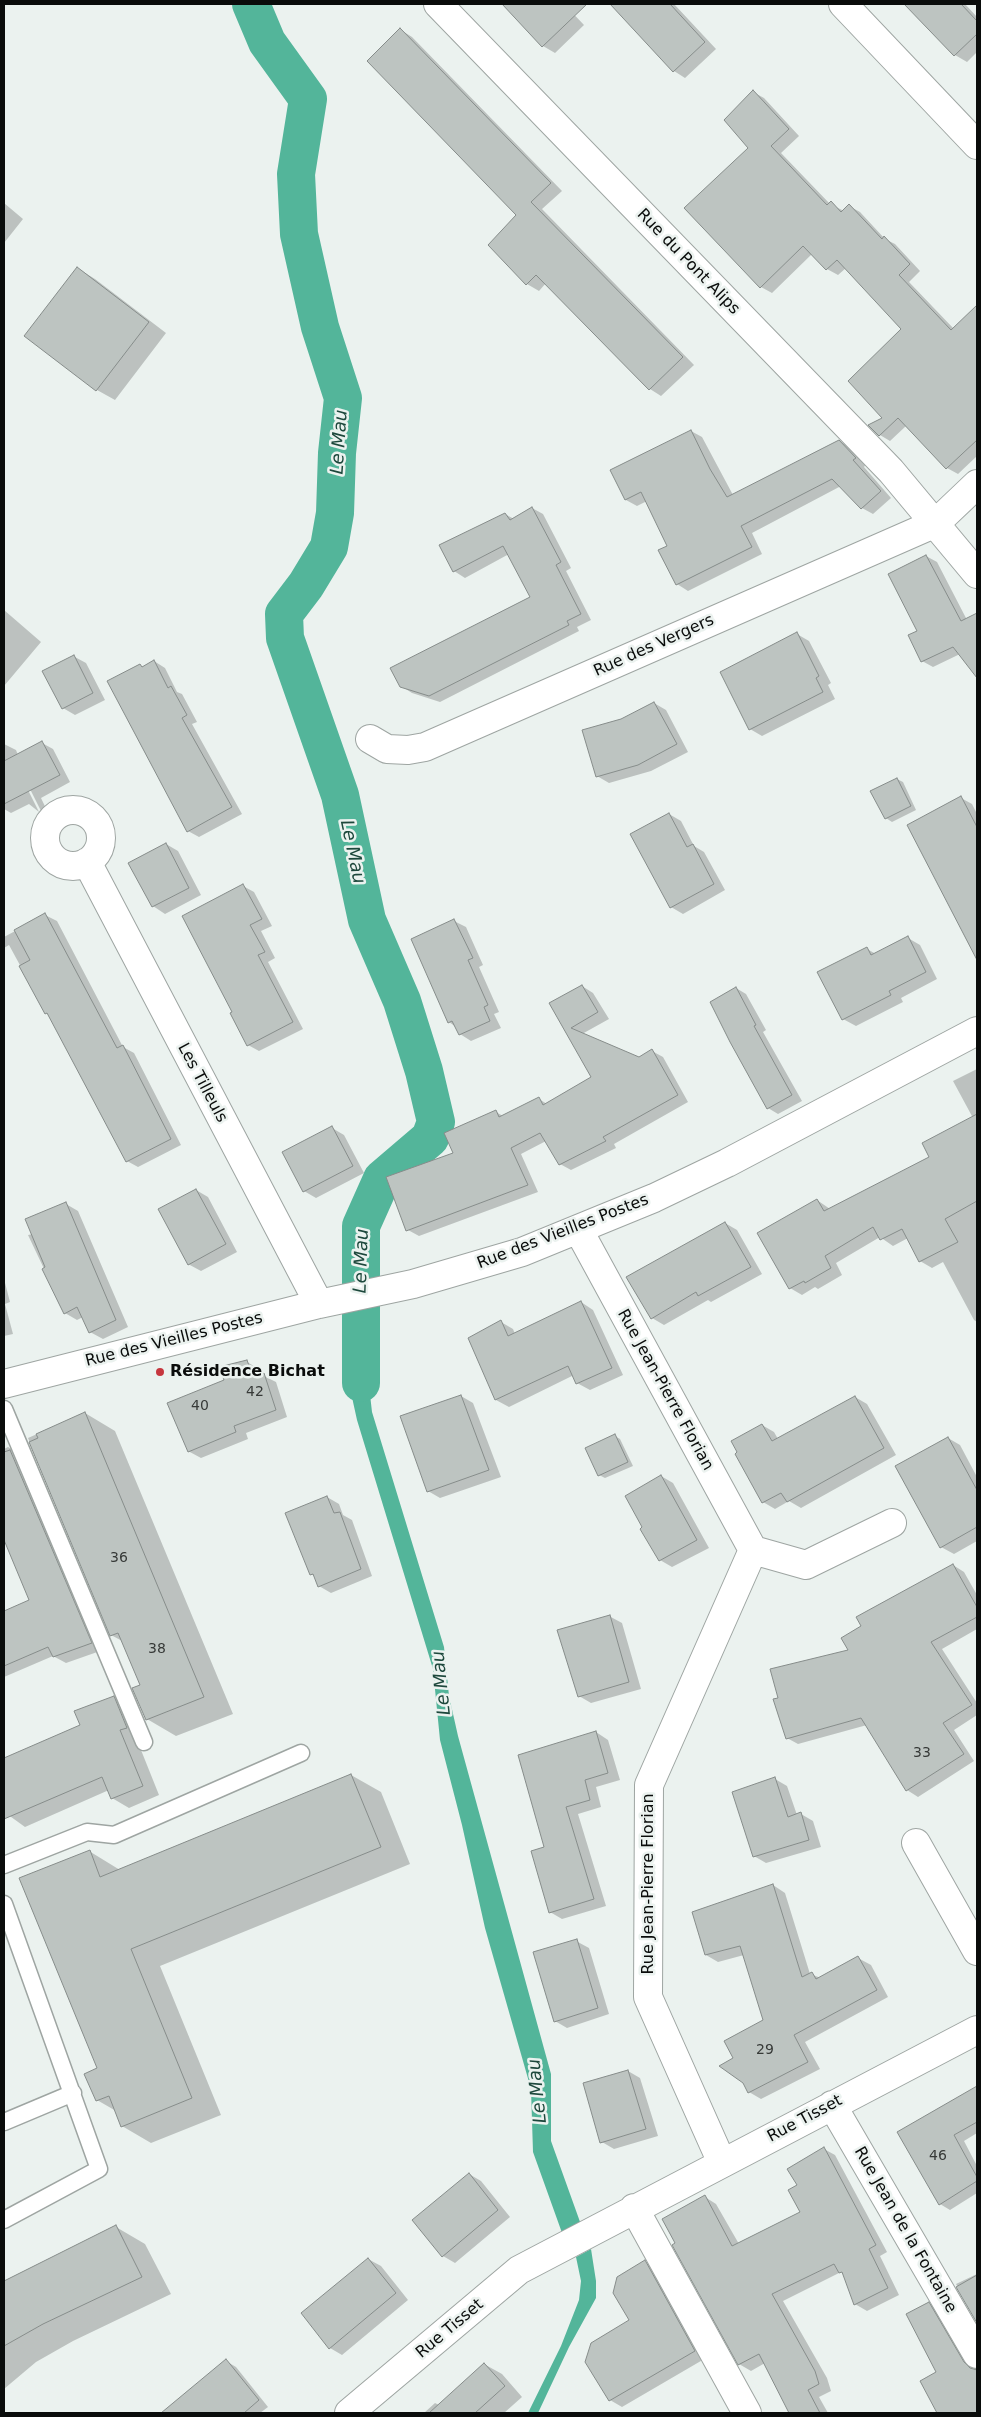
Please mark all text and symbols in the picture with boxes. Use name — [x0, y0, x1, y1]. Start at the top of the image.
street label: Rue du Pont Alips — [633, 205, 743, 319]
water label: Le Mau — [327, 409, 353, 475]
street label: Rue des Vergers — [591, 611, 717, 681]
water label: Le Mau — [335, 818, 369, 886]
street label: Les Tilleuls — [173, 1040, 231, 1126]
street label: Rue des Vieilles Postes — [475, 1190, 651, 1274]
water label: Le Mau — [350, 1228, 374, 1294]
street label: Rue Jean-Pierre Florian — [613, 1306, 717, 1474]
street label: Rue des Vieilles Postes — [83, 1309, 265, 1371]
place label: Résidence Bichat — [170, 1362, 325, 1382]
marker: Résidence Bichat — [154, 1366, 166, 1378]
house number: 42 — [246, 1384, 264, 1400]
house number: 40 — [191, 1398, 209, 1414]
house number: 36 — [110, 1550, 128, 1566]
house number: 38 — [148, 1641, 166, 1657]
water label: Le Mau — [428, 1650, 456, 1716]
house number: 33 — [913, 1745, 931, 1761]
street label: Rue Jean-Pierre Florian — [639, 1793, 659, 1975]
house number: 29 — [756, 2042, 774, 2058]
water label: Le Mau — [524, 2058, 552, 2124]
street label: Rue Tisset — [764, 2091, 846, 2147]
street label: Rue Jean de la Fontaine — [850, 2144, 960, 2316]
house number: 46 — [929, 2148, 947, 2164]
street label: Rue Tisset — [412, 2295, 488, 2363]

